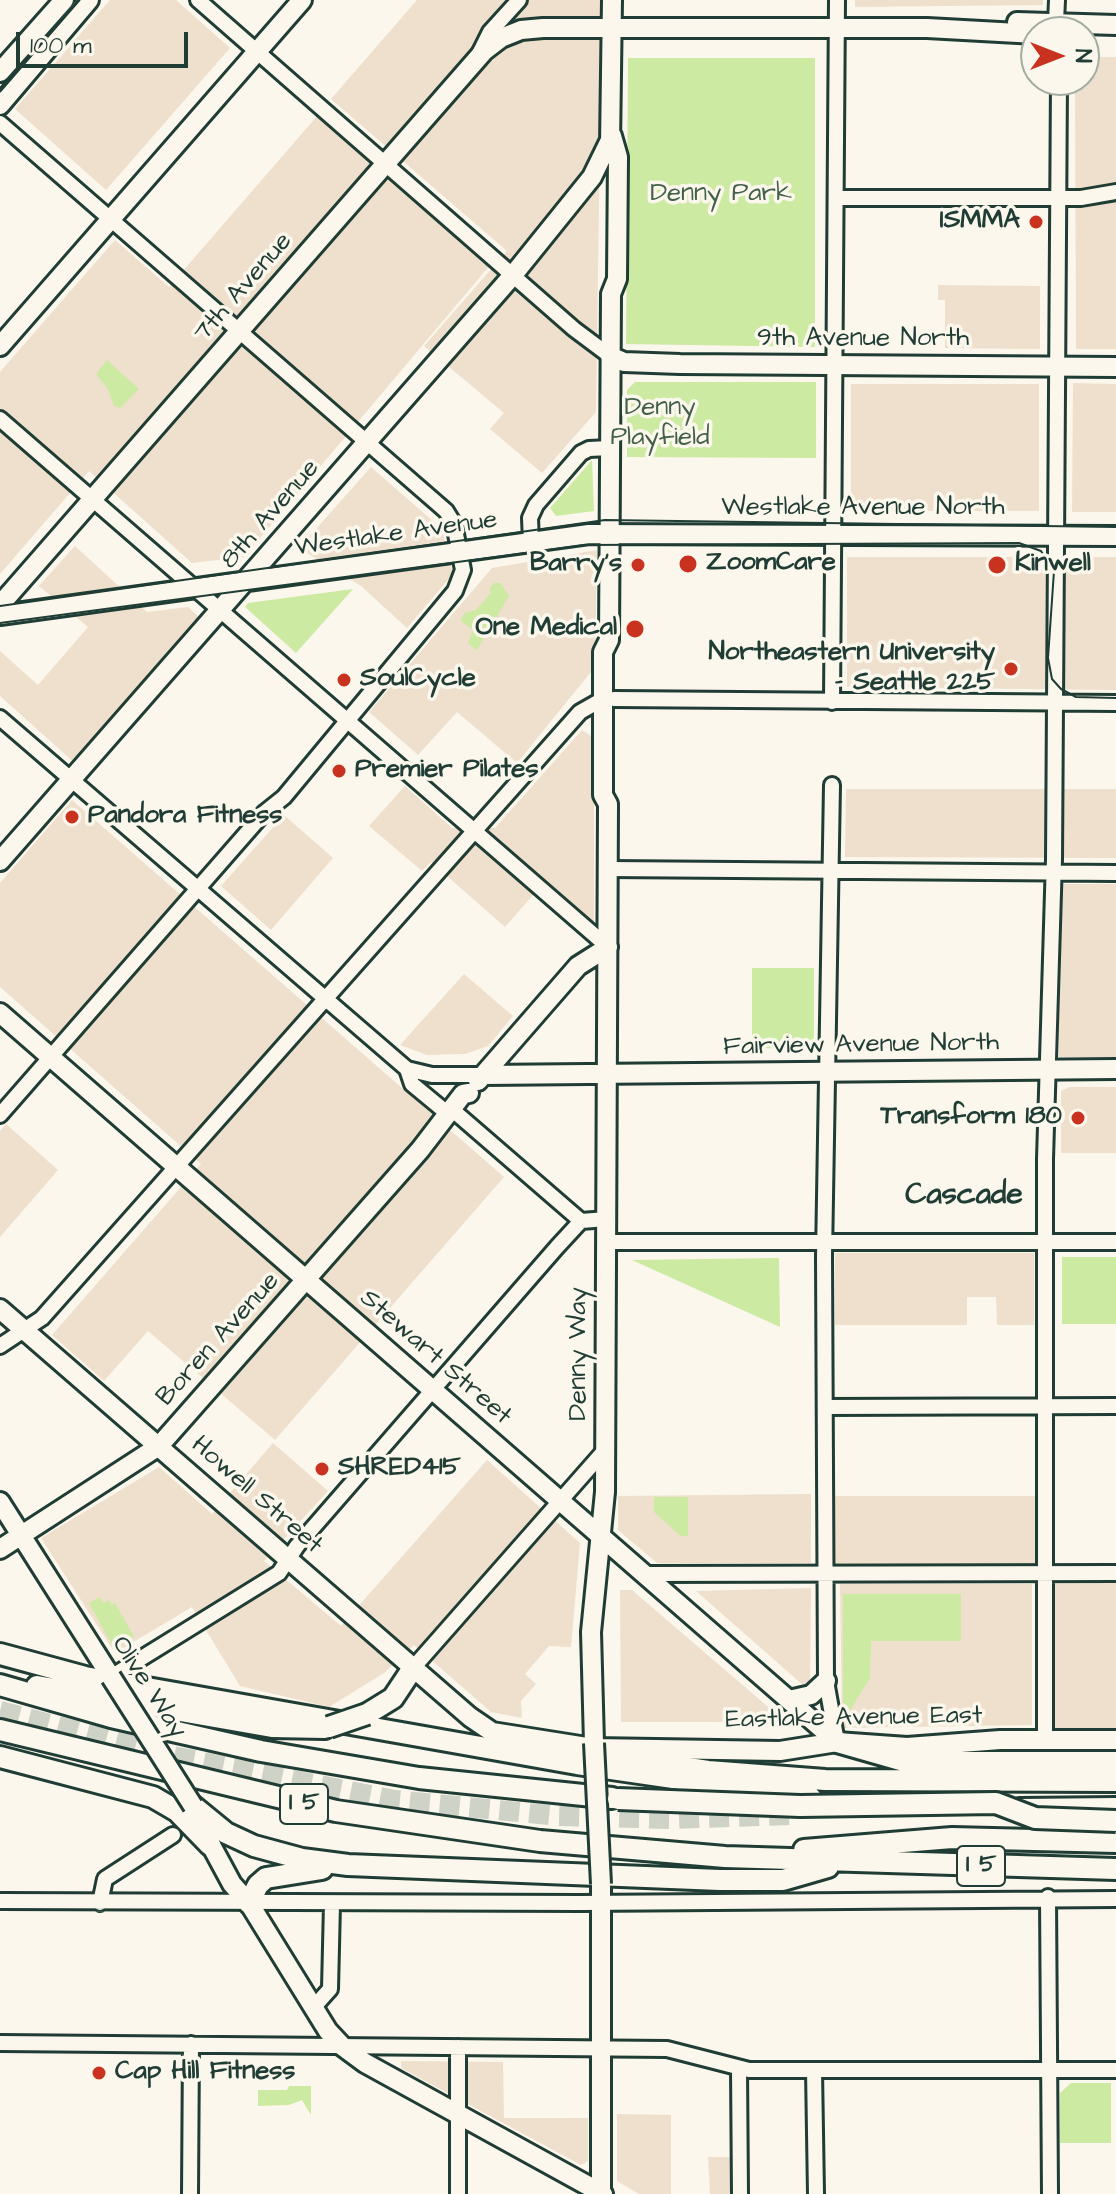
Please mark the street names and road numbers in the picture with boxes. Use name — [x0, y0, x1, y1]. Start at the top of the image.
street label: 7th Avenue — [188, 227, 300, 349]
street label: 9th Avenue North — [757, 324, 969, 356]
street label: 8th Avenue — [215, 454, 327, 576]
street label: Westlake Avenue North — [721, 493, 1005, 525]
street label: Westlake Avenue — [293, 505, 499, 565]
street label: Fairview Avenue North — [723, 1028, 999, 1064]
street label: Boren Avenue — [151, 1267, 287, 1413]
street label: Stewart Street — [353, 1284, 517, 1432]
street label: Denny Way — [564, 1287, 596, 1421]
street label: Howell Street — [184, 1430, 328, 1562]
street label: Olive Way — [104, 1631, 192, 1745]
street label: Eastlake Avenue East — [725, 1701, 983, 1737]
road number: I 5 — [280, 1784, 328, 1824]
road number: I 5 — [957, 1846, 1005, 1886]

